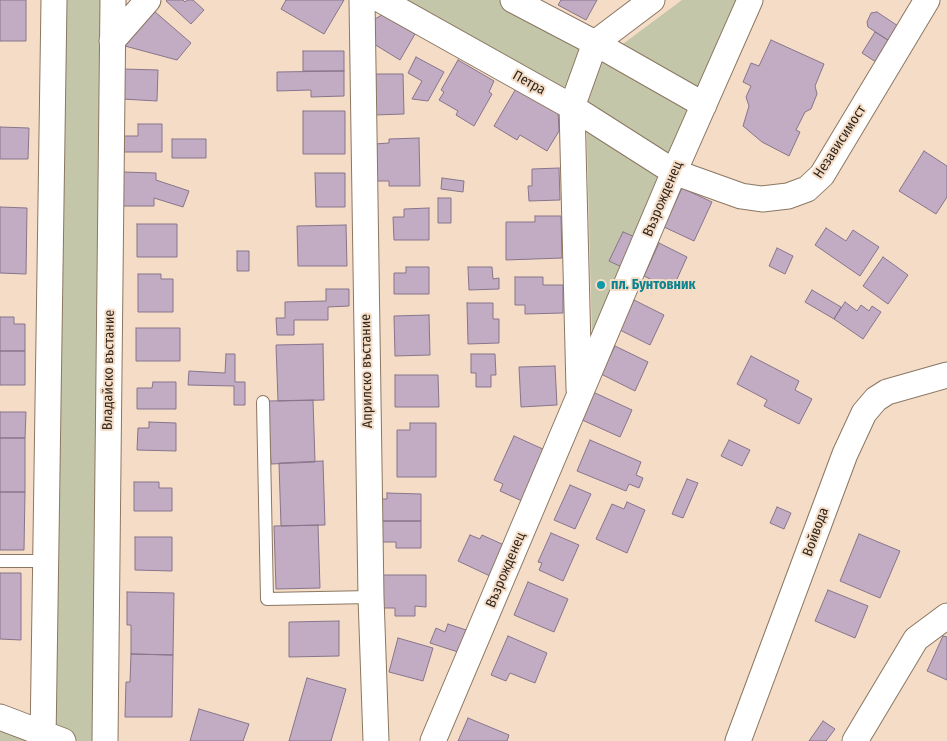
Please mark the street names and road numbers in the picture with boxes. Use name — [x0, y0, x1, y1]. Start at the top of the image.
street label: Петра — [510, 67, 548, 99]
street label: Независимост — [810, 102, 870, 182]
street label: Възрожденец — [640, 159, 686, 239]
street label: Владайско въстание — [100, 310, 118, 430]
street label: Априлско въстание — [358, 314, 376, 428]
street label: Войвода — [799, 505, 833, 559]
street label: Възрожденец — [483, 530, 529, 610]

